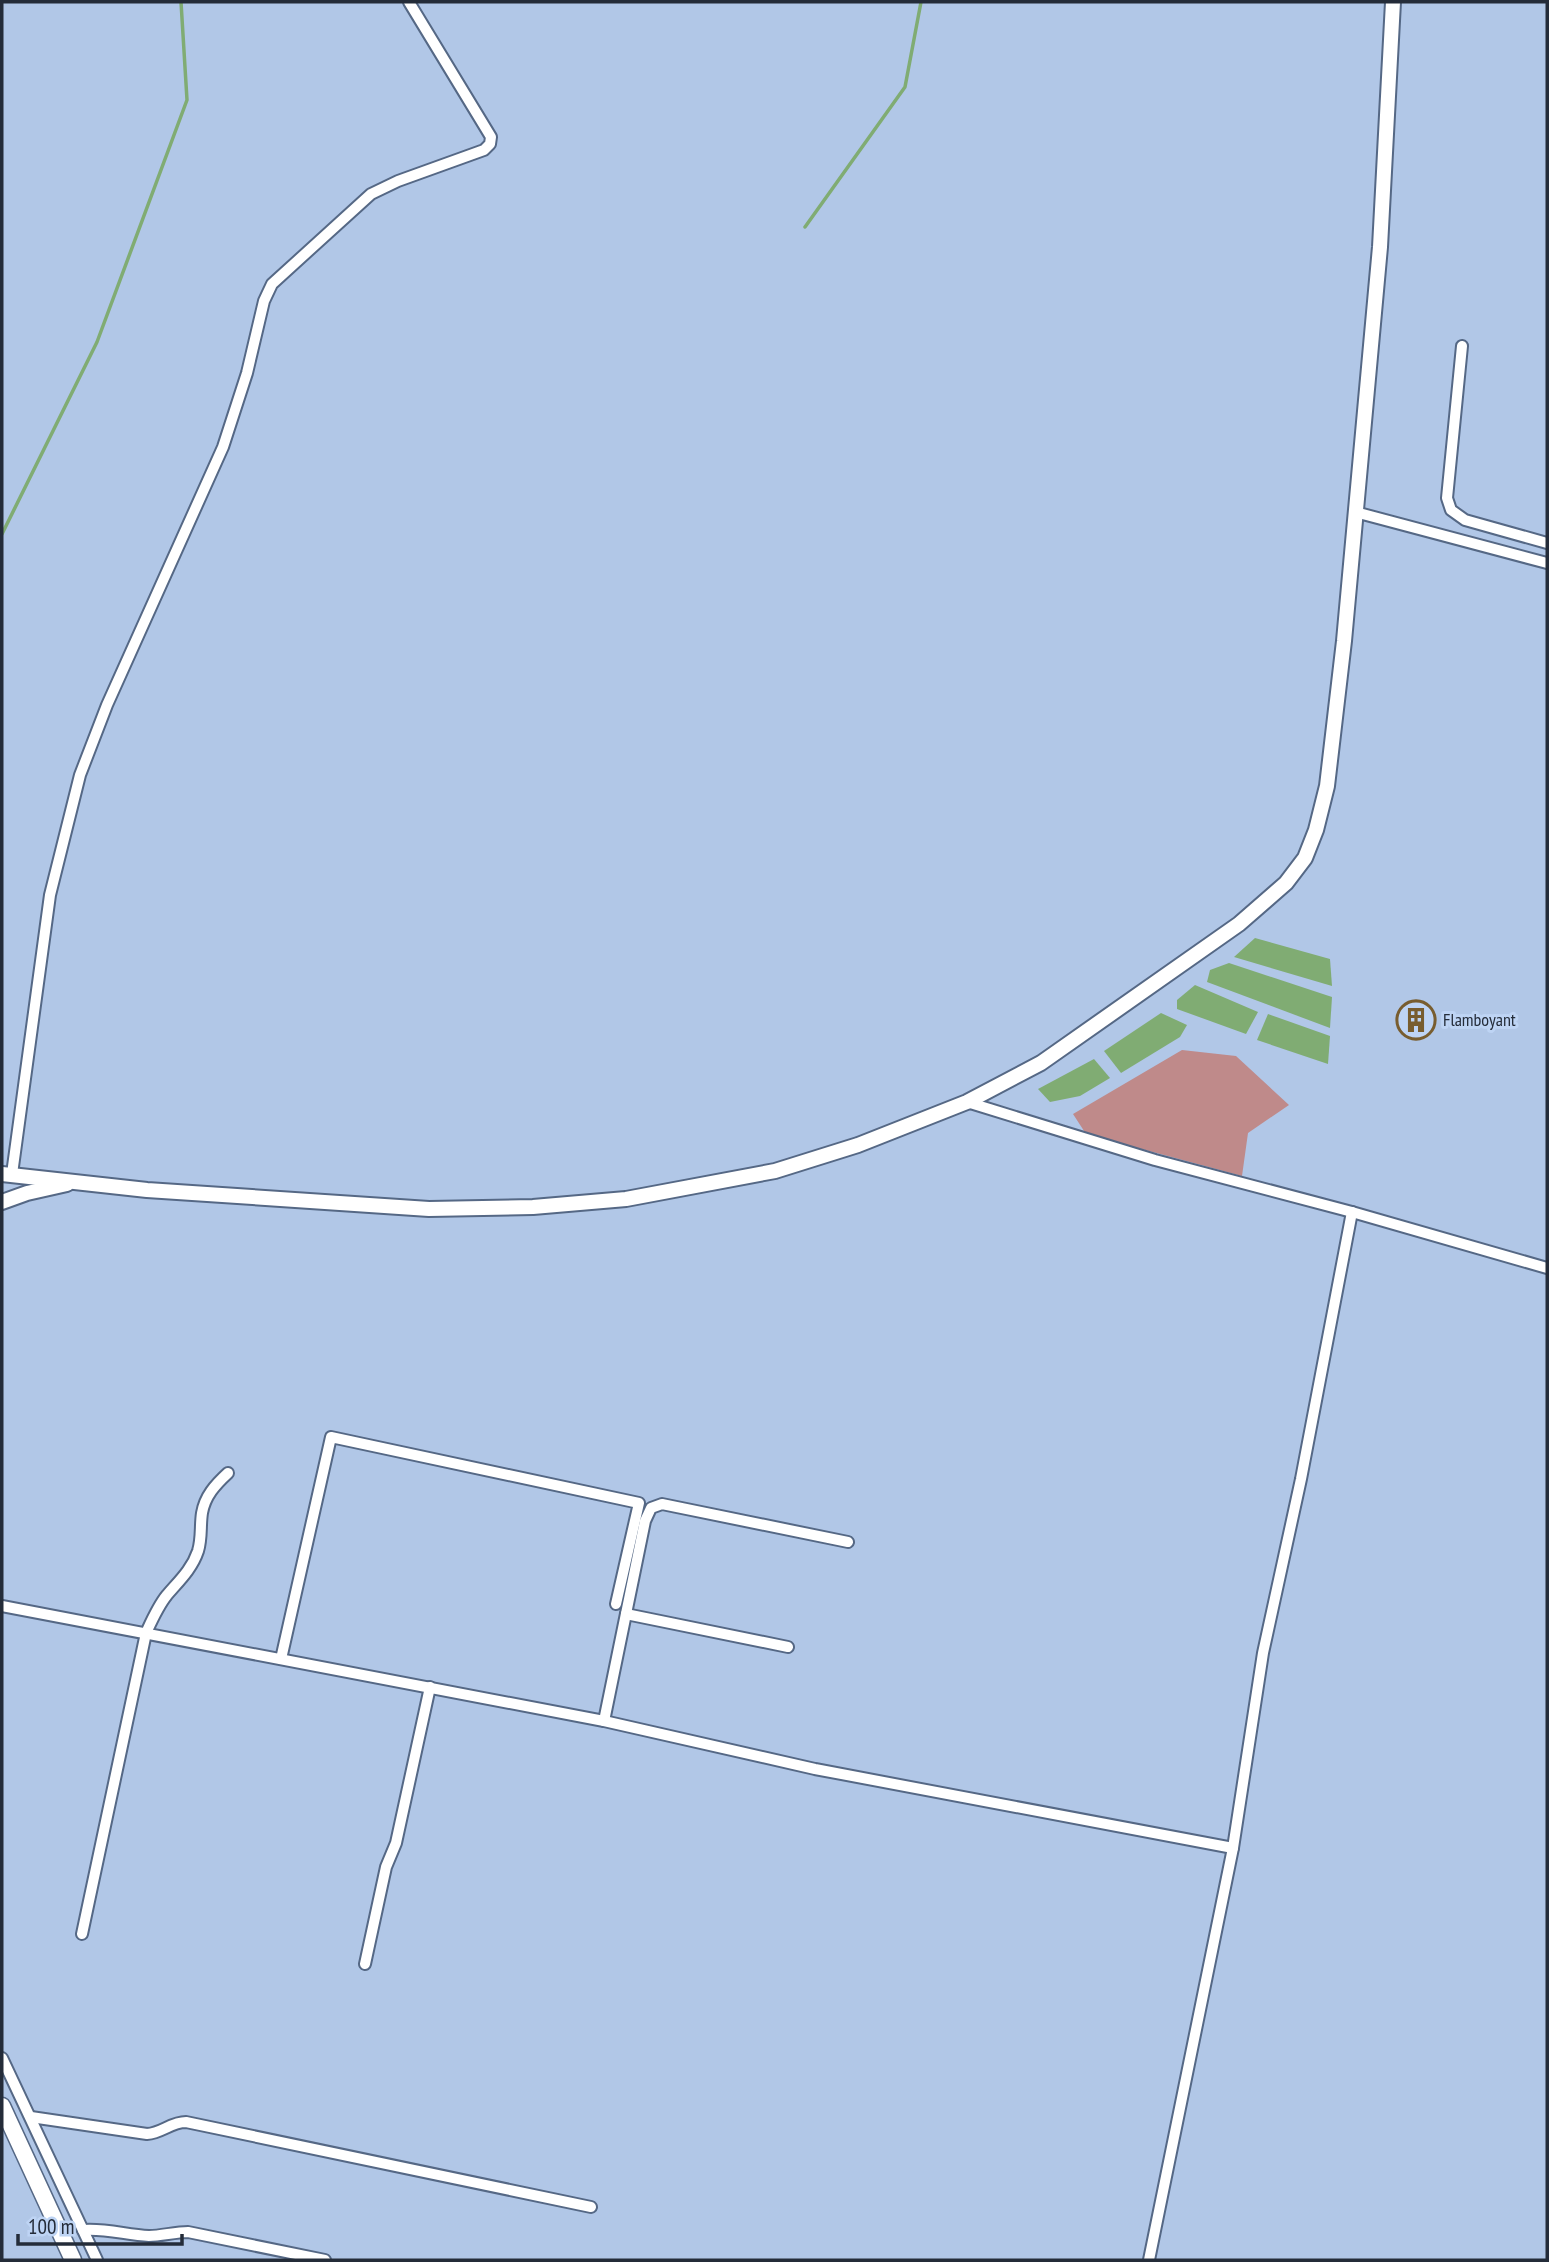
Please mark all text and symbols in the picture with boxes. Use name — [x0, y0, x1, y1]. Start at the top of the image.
building icon: Flamboyant — [1395, 999, 1437, 1041]
place label: Flamboyant — [1443, 1008, 1516, 1031]
scale bar — [18, 2202, 182, 2246]
text: 100 m — [28, 2213, 74, 2240]

